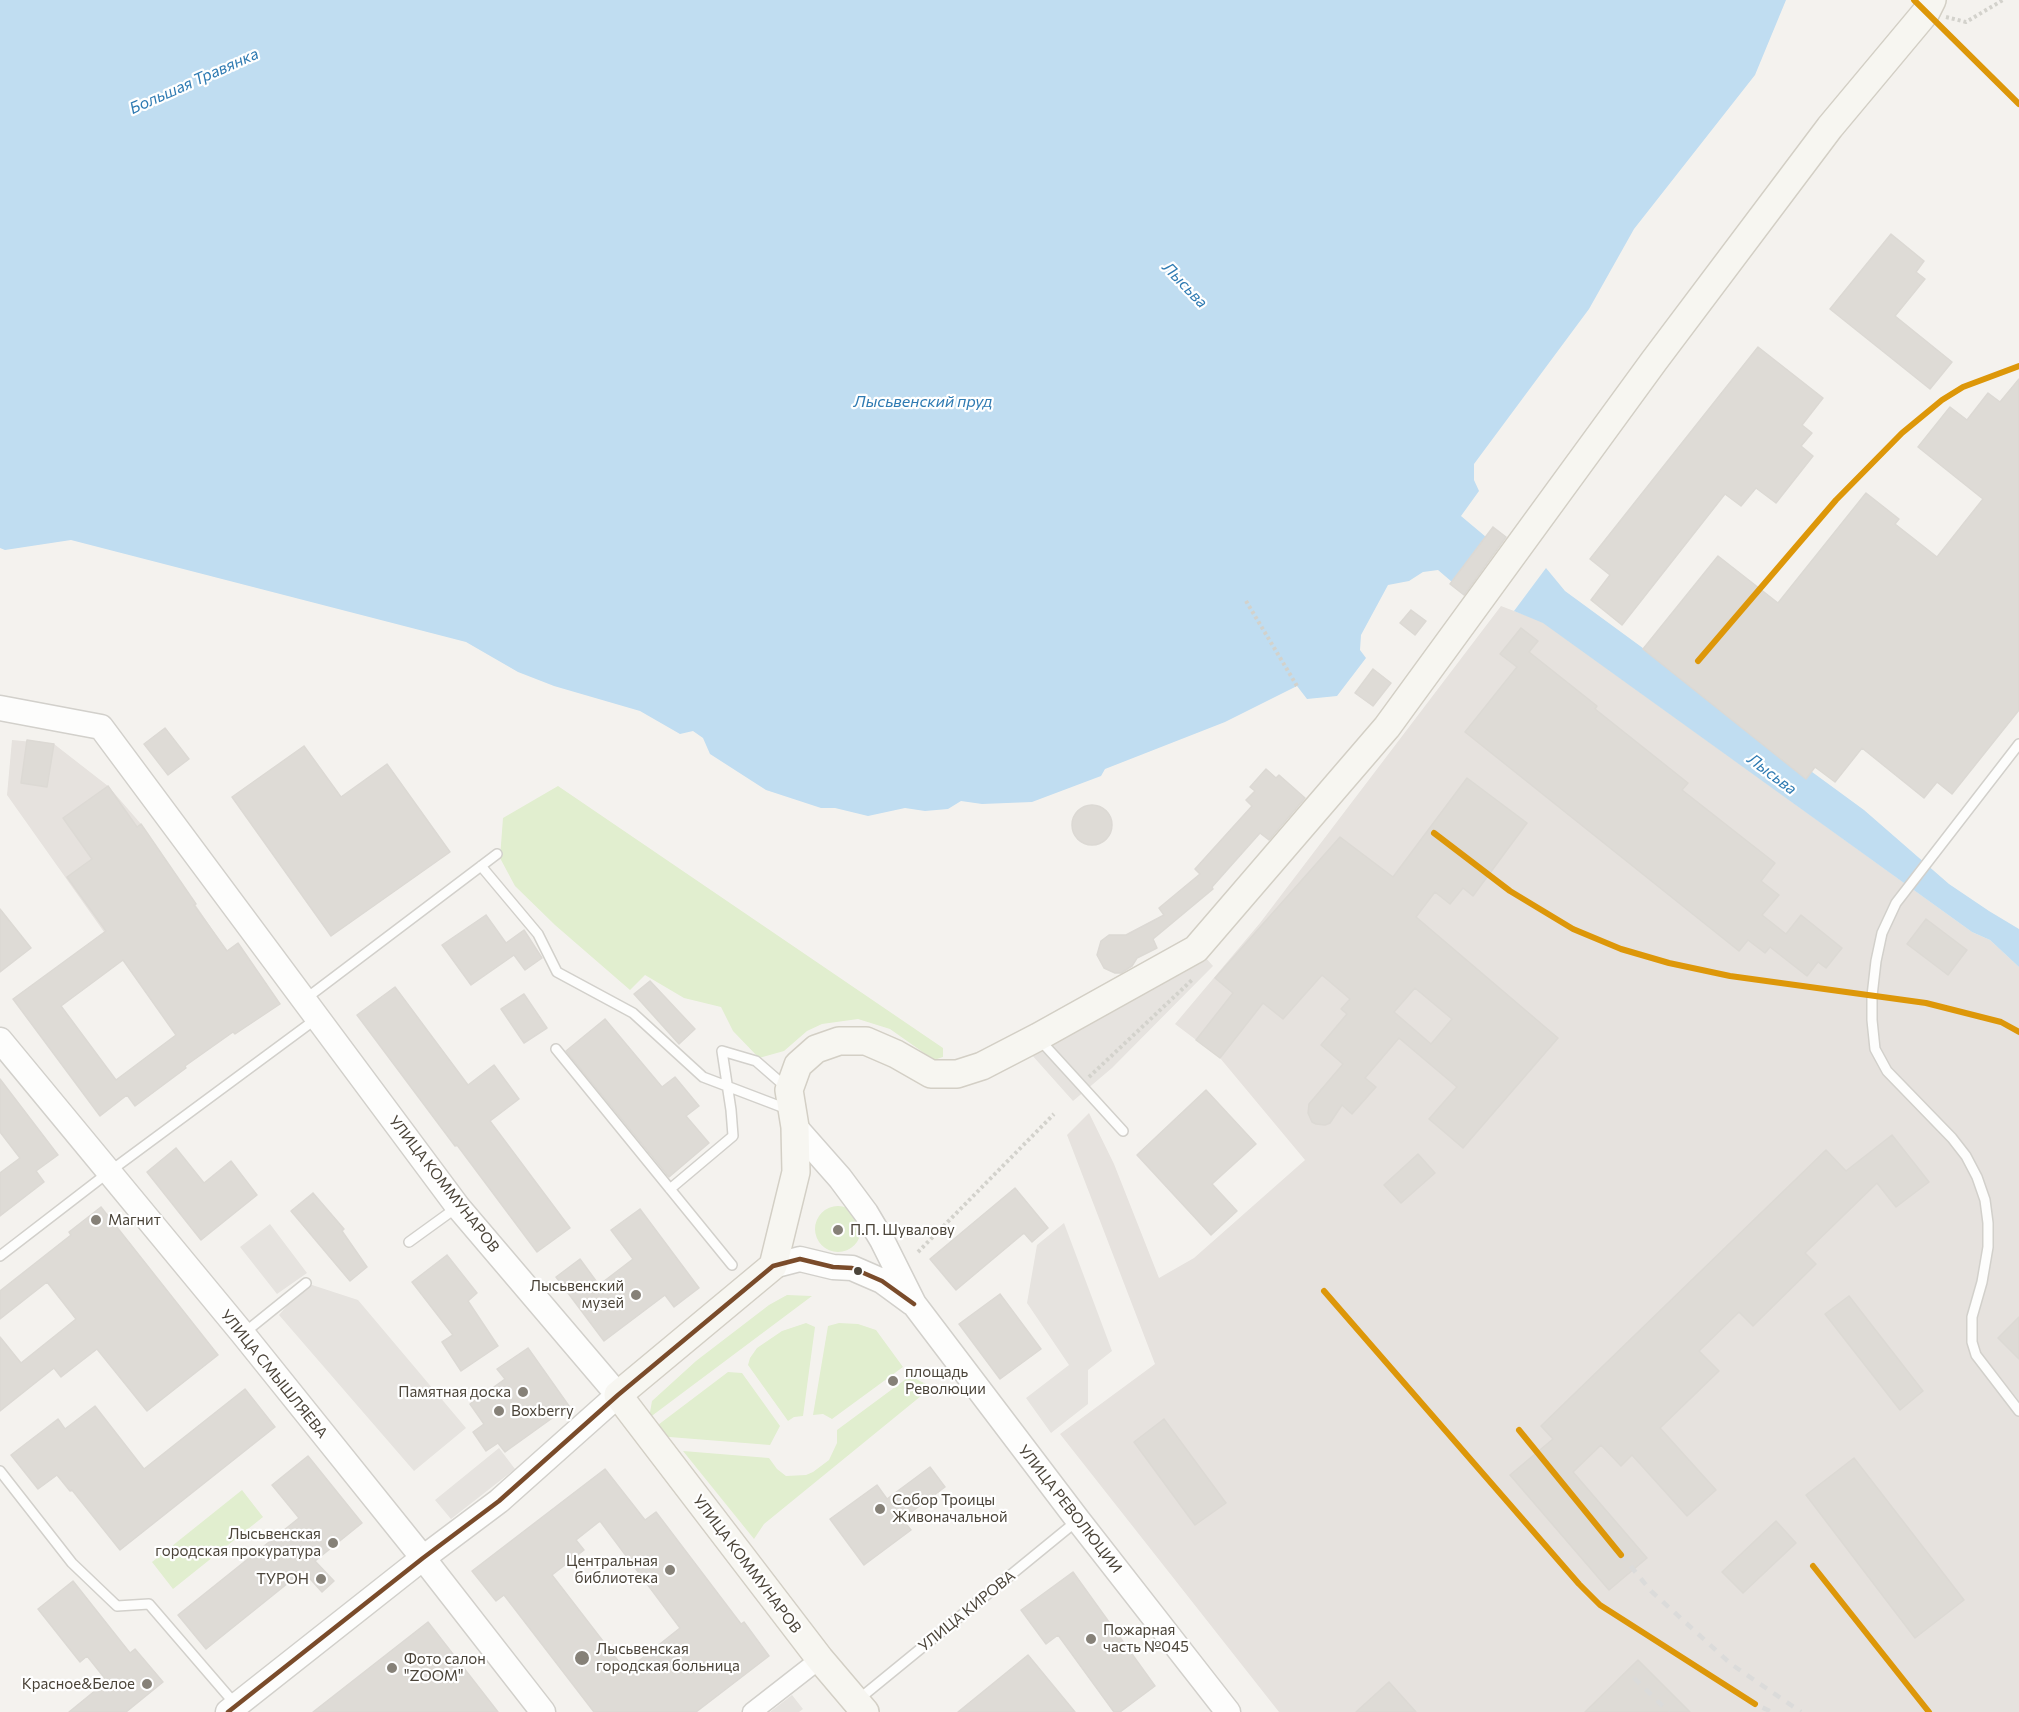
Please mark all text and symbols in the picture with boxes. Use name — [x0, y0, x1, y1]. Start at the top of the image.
water label: Большая Травянка — [126, 44, 262, 118]
water label: Лысьва — [1158, 258, 1212, 312]
water label: Лысьвенский пруд — [854, 392, 992, 412]
water label: Лысьва — [1744, 749, 1800, 799]
street label: УЛИЦА КОММУНАРОВ — [385, 1112, 503, 1256]
place label: Магнит — [108, 1211, 161, 1229]
marker: Магнит — [89, 1213, 103, 1227]
place label: П.П. Шувалову — [850, 1221, 955, 1239]
marker: П.П. Шувалову — [831, 1223, 845, 1237]
unlabelled marker — [852, 1265, 864, 1277]
place label: Лысьвенский музей — [530, 1277, 624, 1312]
marker: Лысьвенский музей — [629, 1288, 643, 1302]
street label: УЛИЦА СМЫШЛЯЕВА — [217, 1306, 331, 1442]
place label: площадь Революции — [905, 1363, 986, 1398]
marker: площадь Революции — [886, 1374, 900, 1388]
place label: Памятная доска — [398, 1383, 511, 1401]
marker: Памятная доска — [516, 1385, 530, 1399]
place label: Boxberry — [511, 1402, 574, 1420]
marker: Boxberry — [492, 1404, 506, 1418]
street label: УЛИЦА РЕВОЛЮЦИИ — [1014, 1441, 1126, 1577]
street label: УЛИЦА КОММУНАРОВ — [689, 1491, 805, 1637]
place label: Собор Троицы Живоначальной — [892, 1491, 1008, 1526]
marker: Собор Троицы Живоначальной — [873, 1502, 887, 1516]
place label: Лысьвенская городская прокуратура — [155, 1525, 321, 1560]
marker: Лысьвенская городская прокуратура — [326, 1536, 340, 1550]
place label: Центральная библиотека — [566, 1552, 658, 1587]
marker: Центральная библиотека — [663, 1563, 677, 1577]
street label: УЛИЦА КИРОВА — [915, 1567, 1019, 1655]
place label: ТУРОН — [256, 1570, 309, 1588]
marker: ТУРОН — [314, 1572, 328, 1586]
place label: Пожарная часть №045 — [1103, 1621, 1189, 1656]
marker: Пожарная часть №045 — [1084, 1632, 1098, 1646]
place label: Лысьвенская городская больница — [596, 1640, 740, 1675]
marker: Лысьвенская городская больница — [573, 1649, 591, 1667]
place label: Фото салон "ZOOM" — [404, 1650, 486, 1685]
marker: Фото салон "ZOOM" — [385, 1661, 399, 1675]
place label: Красное&Белое — [22, 1675, 135, 1693]
marker: Красное&Белое — [140, 1677, 154, 1691]

